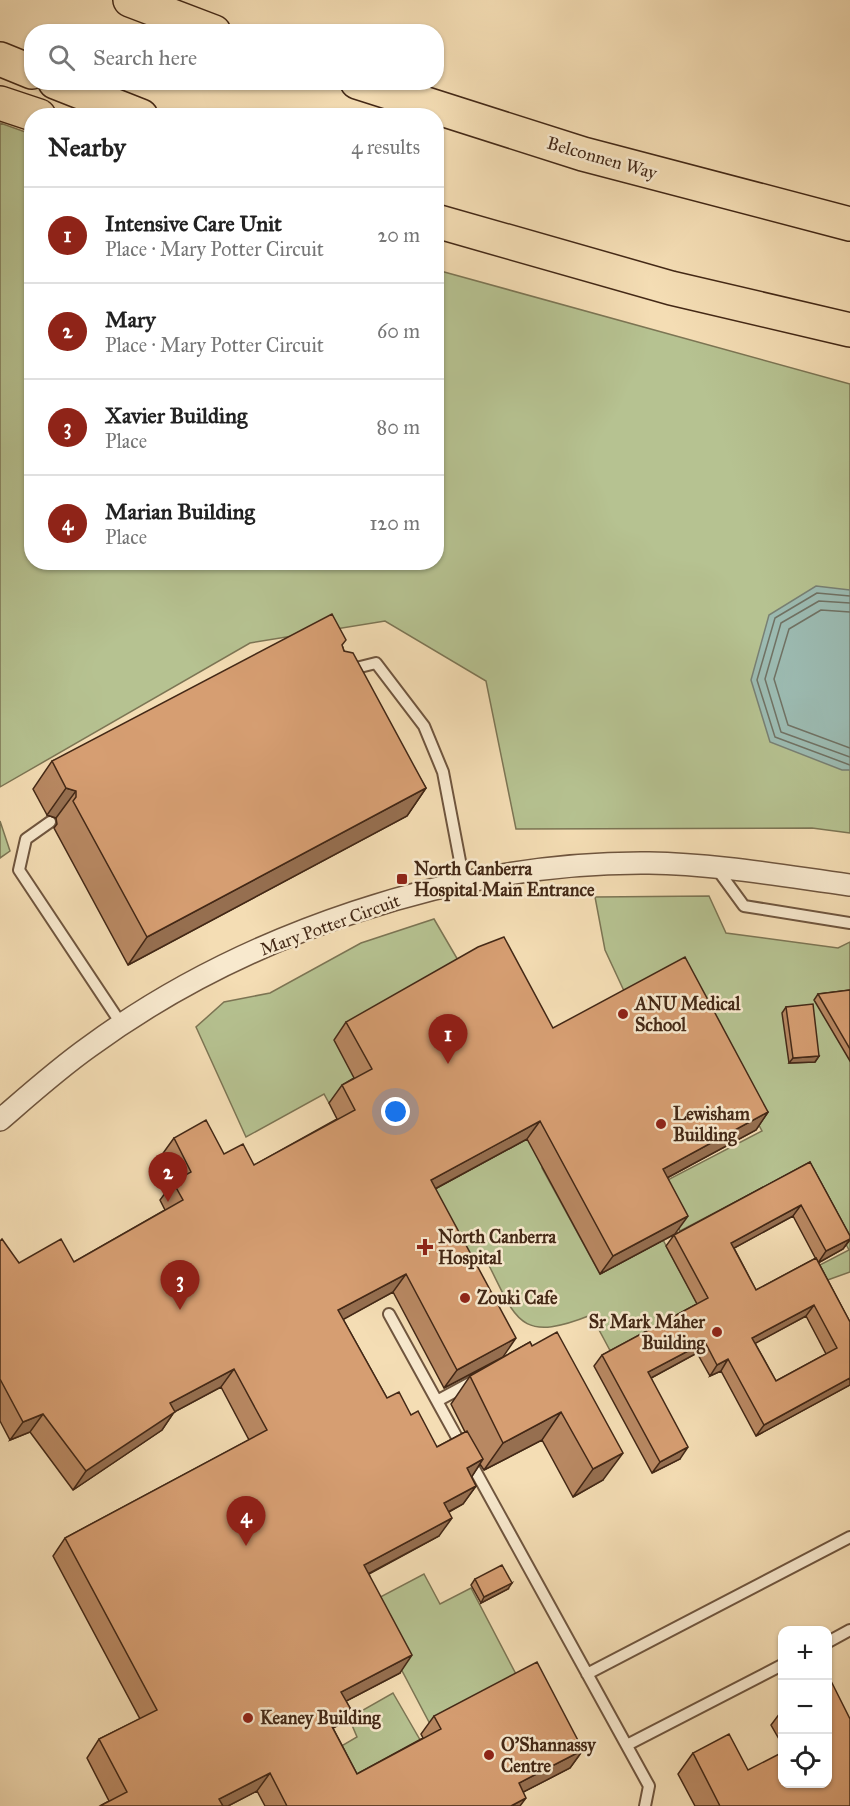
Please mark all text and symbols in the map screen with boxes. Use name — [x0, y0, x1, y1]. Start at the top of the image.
search box — [24, 24, 444, 90]
icon: search — [45, 41, 78, 74]
text: Search here — [93, 44, 197, 71]
text: Nearby — [48, 131, 126, 163]
street label: Belconnen Way — [544, 132, 660, 184]
text: 4 results — [351, 135, 420, 159]
text: Intensive Care Unit — [105, 210, 282, 237]
text: 1 — [64, 223, 71, 247]
text: 20 m — [377, 223, 420, 247]
text: Place · Mary Potter Circuit — [105, 237, 324, 261]
text: Mary — [105, 306, 156, 333]
text: 2 — [63, 319, 72, 343]
text: 60 m — [377, 319, 420, 343]
text: Place · Mary Potter Circuit — [105, 333, 324, 357]
text: Xavier Building — [105, 402, 247, 429]
text: 3 — [64, 415, 72, 439]
text: 80 m — [377, 415, 420, 439]
text: Place — [105, 429, 147, 453]
text: Marian Building — [105, 498, 255, 525]
text: 4 — [62, 511, 73, 535]
text: 120 m — [369, 511, 420, 535]
text: Place — [105, 525, 147, 549]
place label: North Canberra Hospital Main Entrance — [414, 858, 595, 902]
marker: North Canberra Hospital Main Entrance — [395, 872, 409, 886]
street label: Mary Potter Circuit — [257, 889, 404, 961]
place label: ANU Medical School — [634, 993, 741, 1036]
marker: ANU Medical School — [616, 1007, 630, 1021]
pin: 1 — [428, 1014, 468, 1064]
your location — [381, 1097, 410, 1126]
place label: Lewisham Building — [673, 1103, 751, 1147]
marker: Lewisham Building — [654, 1117, 668, 1131]
pin: 2 — [148, 1152, 188, 1202]
place label: North Canberra Hospital — [438, 1226, 556, 1270]
marker: North Canberra Hospital — [416, 1238, 434, 1256]
pin: 3 — [160, 1260, 200, 1310]
place label: Zouki Cafe — [477, 1287, 558, 1309]
marker: Zouki Cafe — [458, 1291, 472, 1305]
place label: Sr Mark Maher Building — [589, 1311, 706, 1355]
marker: Sr Mark Maher Building — [710, 1325, 724, 1339]
pin: 4 — [226, 1496, 266, 1546]
map controls — [778, 1626, 832, 1788]
button: + — [778, 1626, 832, 1680]
button: − — [778, 1680, 832, 1734]
place label: Keaney Building — [260, 1707, 381, 1730]
marker: Keaney Building — [241, 1711, 255, 1725]
place label: O’Shannassy Centre — [501, 1734, 597, 1777]
button: locate — [778, 1734, 832, 1788]
marker: O’Shannassy Centre — [482, 1748, 496, 1762]

